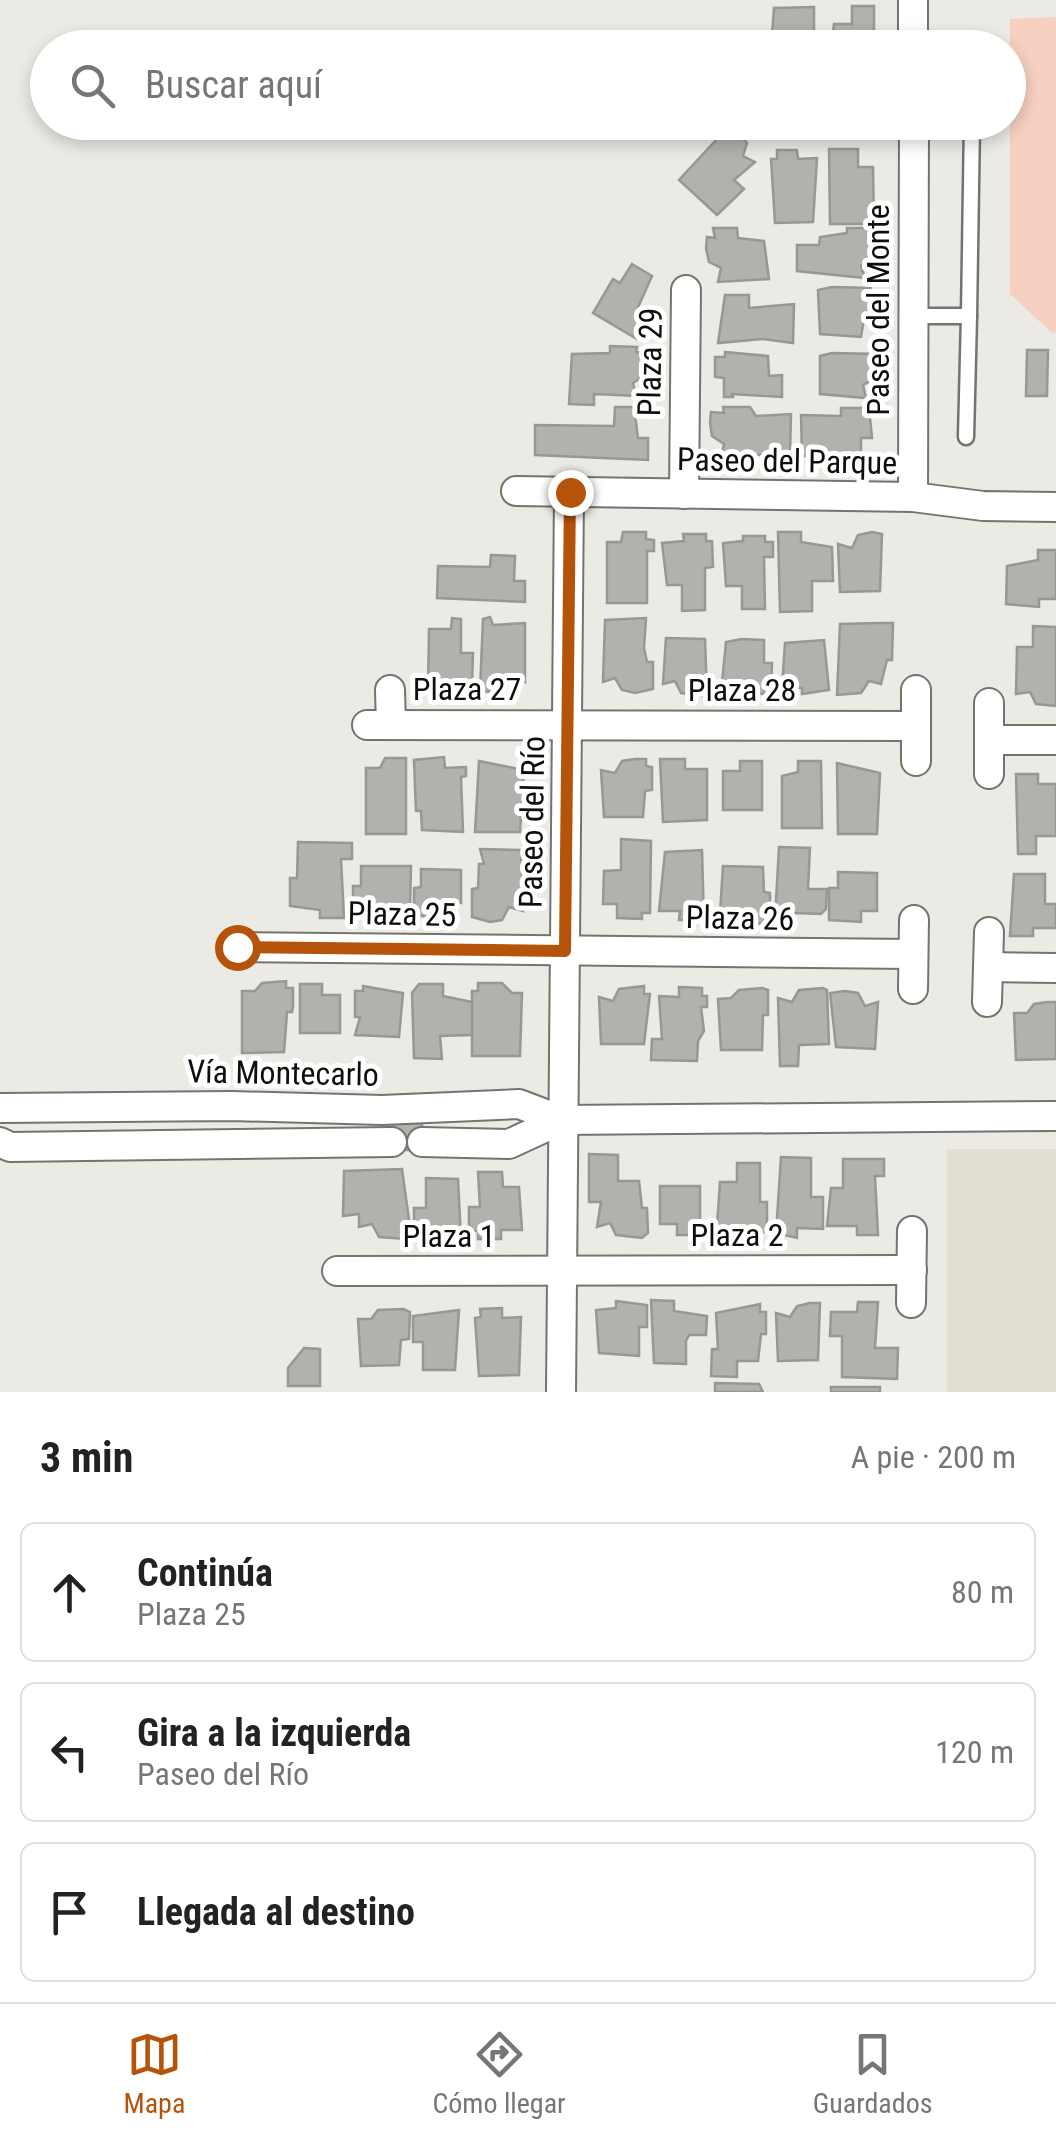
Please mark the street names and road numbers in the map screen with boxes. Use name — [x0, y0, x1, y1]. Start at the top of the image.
street label: Paseo del Monte — [859, 204, 897, 416]
street label: Plaza 29 — [630, 307, 670, 417]
street label: Paseo del Parque — [677, 440, 897, 482]
street label: Plaza 27 — [413, 670, 521, 708]
street label: Plaza 28 — [688, 671, 796, 709]
street label: Paseo del Río — [512, 736, 552, 908]
street label: Plaza 25 — [347, 894, 457, 934]
street label: Plaza 26 — [685, 898, 795, 938]
street label: Vía Montecarlo — [187, 1052, 379, 1094]
street label: Plaza 2 — [691, 1216, 783, 1254]
street label: Plaza 1 — [403, 1217, 495, 1255]

